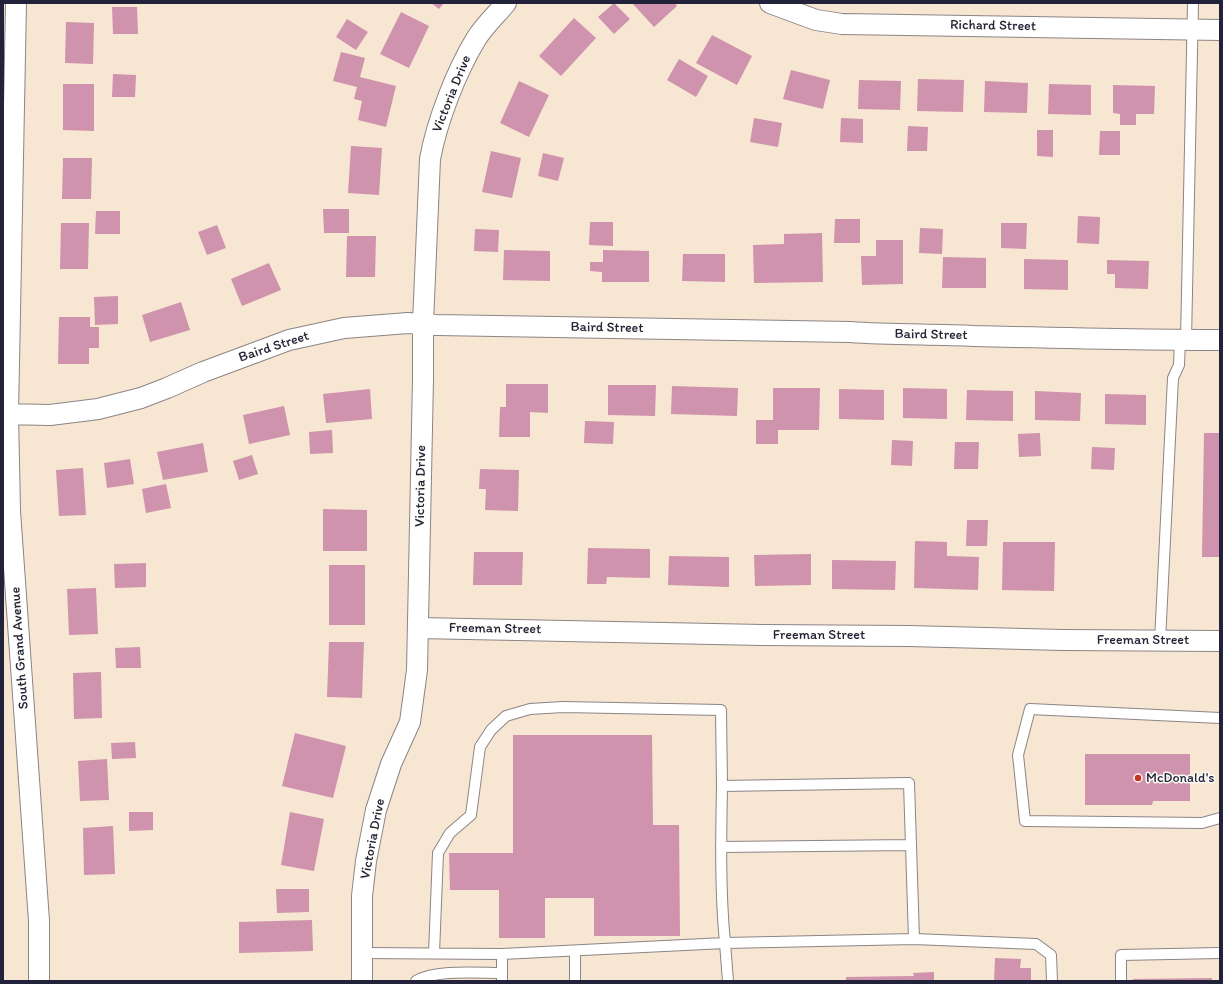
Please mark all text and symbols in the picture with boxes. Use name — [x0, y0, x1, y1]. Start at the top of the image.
street label: Richard Street — [950, 17, 1036, 35]
street label: Victoria Drive — [429, 53, 475, 135]
street label: Baird Street — [570, 319, 644, 337]
street label: Baird Street — [894, 326, 968, 344]
street label: Baird Street — [237, 328, 311, 366]
street label: Victoria Drive — [412, 445, 430, 527]
street label: South Grand Avenue — [7, 586, 33, 710]
street label: Freeman Street — [449, 620, 541, 638]
street label: Freeman Street — [773, 627, 865, 643]
street label: Freeman Street — [1097, 632, 1189, 648]
place label: McDonald's — [1146, 770, 1214, 786]
marker: McDonald's — [1133, 773, 1143, 783]
street label: Victoria Drive — [357, 797, 389, 881]

